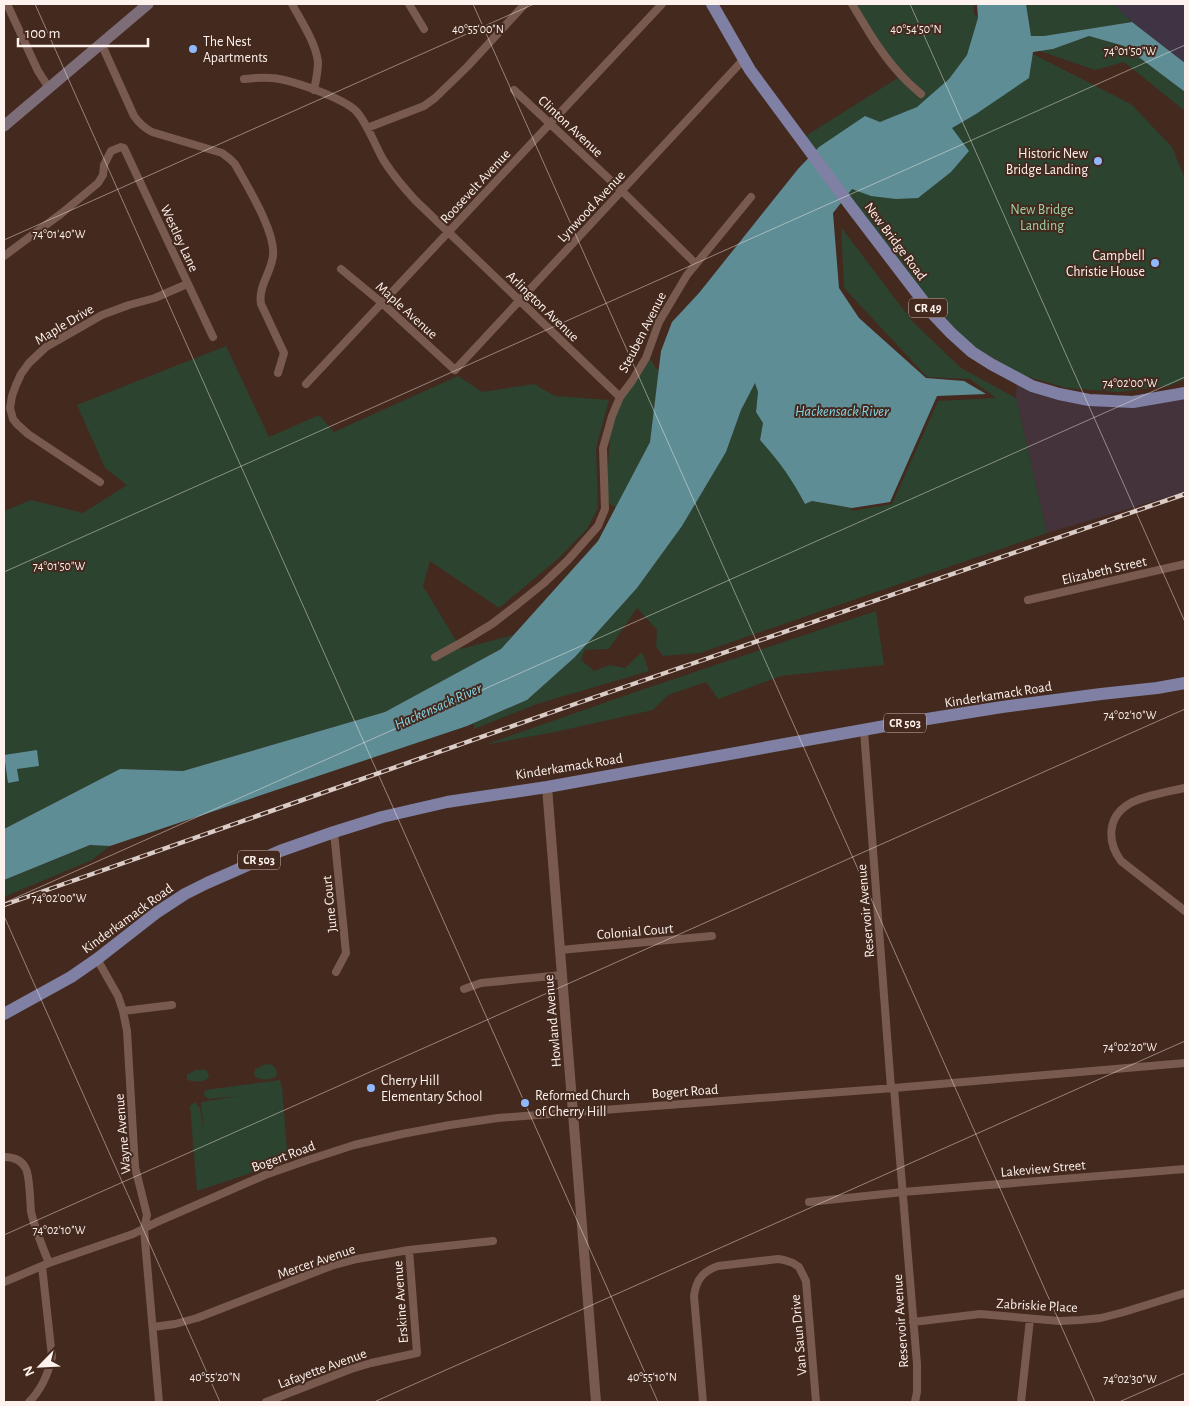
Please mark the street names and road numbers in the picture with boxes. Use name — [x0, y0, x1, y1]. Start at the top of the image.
street label: Clinton Avenue — [535, 93, 605, 160]
street label: Roosevelt Avenue — [438, 147, 514, 227]
street label: Lynwood Avenue — [555, 168, 628, 245]
street label: New Bridge Road — [861, 200, 929, 283]
street label: Westley Lane — [158, 203, 201, 274]
street label: Arlington Avenue — [503, 269, 581, 345]
street label: Maple Avenue — [373, 280, 440, 342]
street label: Steuben Avenue — [617, 290, 669, 375]
road number: CR 49 — [909, 298, 947, 318]
street label: Maple Drive — [33, 302, 96, 348]
street label: Elizabeth Street — [1061, 554, 1148, 588]
street label: Kinderkamack Road — [943, 680, 1053, 710]
road number: CR 503 — [884, 714, 926, 732]
street label: Kinderkamack Road — [514, 752, 624, 782]
road number: CR 503 — [238, 850, 280, 870]
street label: Reservoir Avenue — [855, 864, 877, 958]
street label: June Court — [320, 874, 340, 933]
street label: Kinderkamack Road — [80, 881, 176, 956]
street label: Colonial Court — [596, 922, 674, 942]
street label: Howland Avenue — [542, 974, 564, 1068]
street label: Bogert Road — [651, 1083, 719, 1101]
street label: Wayne Avenue — [113, 1093, 133, 1175]
street label: Bogert Road — [250, 1139, 317, 1175]
street label: Lakeview Street — [1000, 1158, 1087, 1180]
street label: Mercer Avenue — [276, 1242, 357, 1282]
street label: Erskine Avenue — [391, 1260, 411, 1344]
street label: Reservoir Avenue — [891, 1274, 911, 1368]
street label: Van Saun Drive — [788, 1294, 810, 1376]
street label: Zabriskie Place — [996, 1297, 1078, 1315]
street label: Lafayette Avenue — [276, 1346, 368, 1391]

